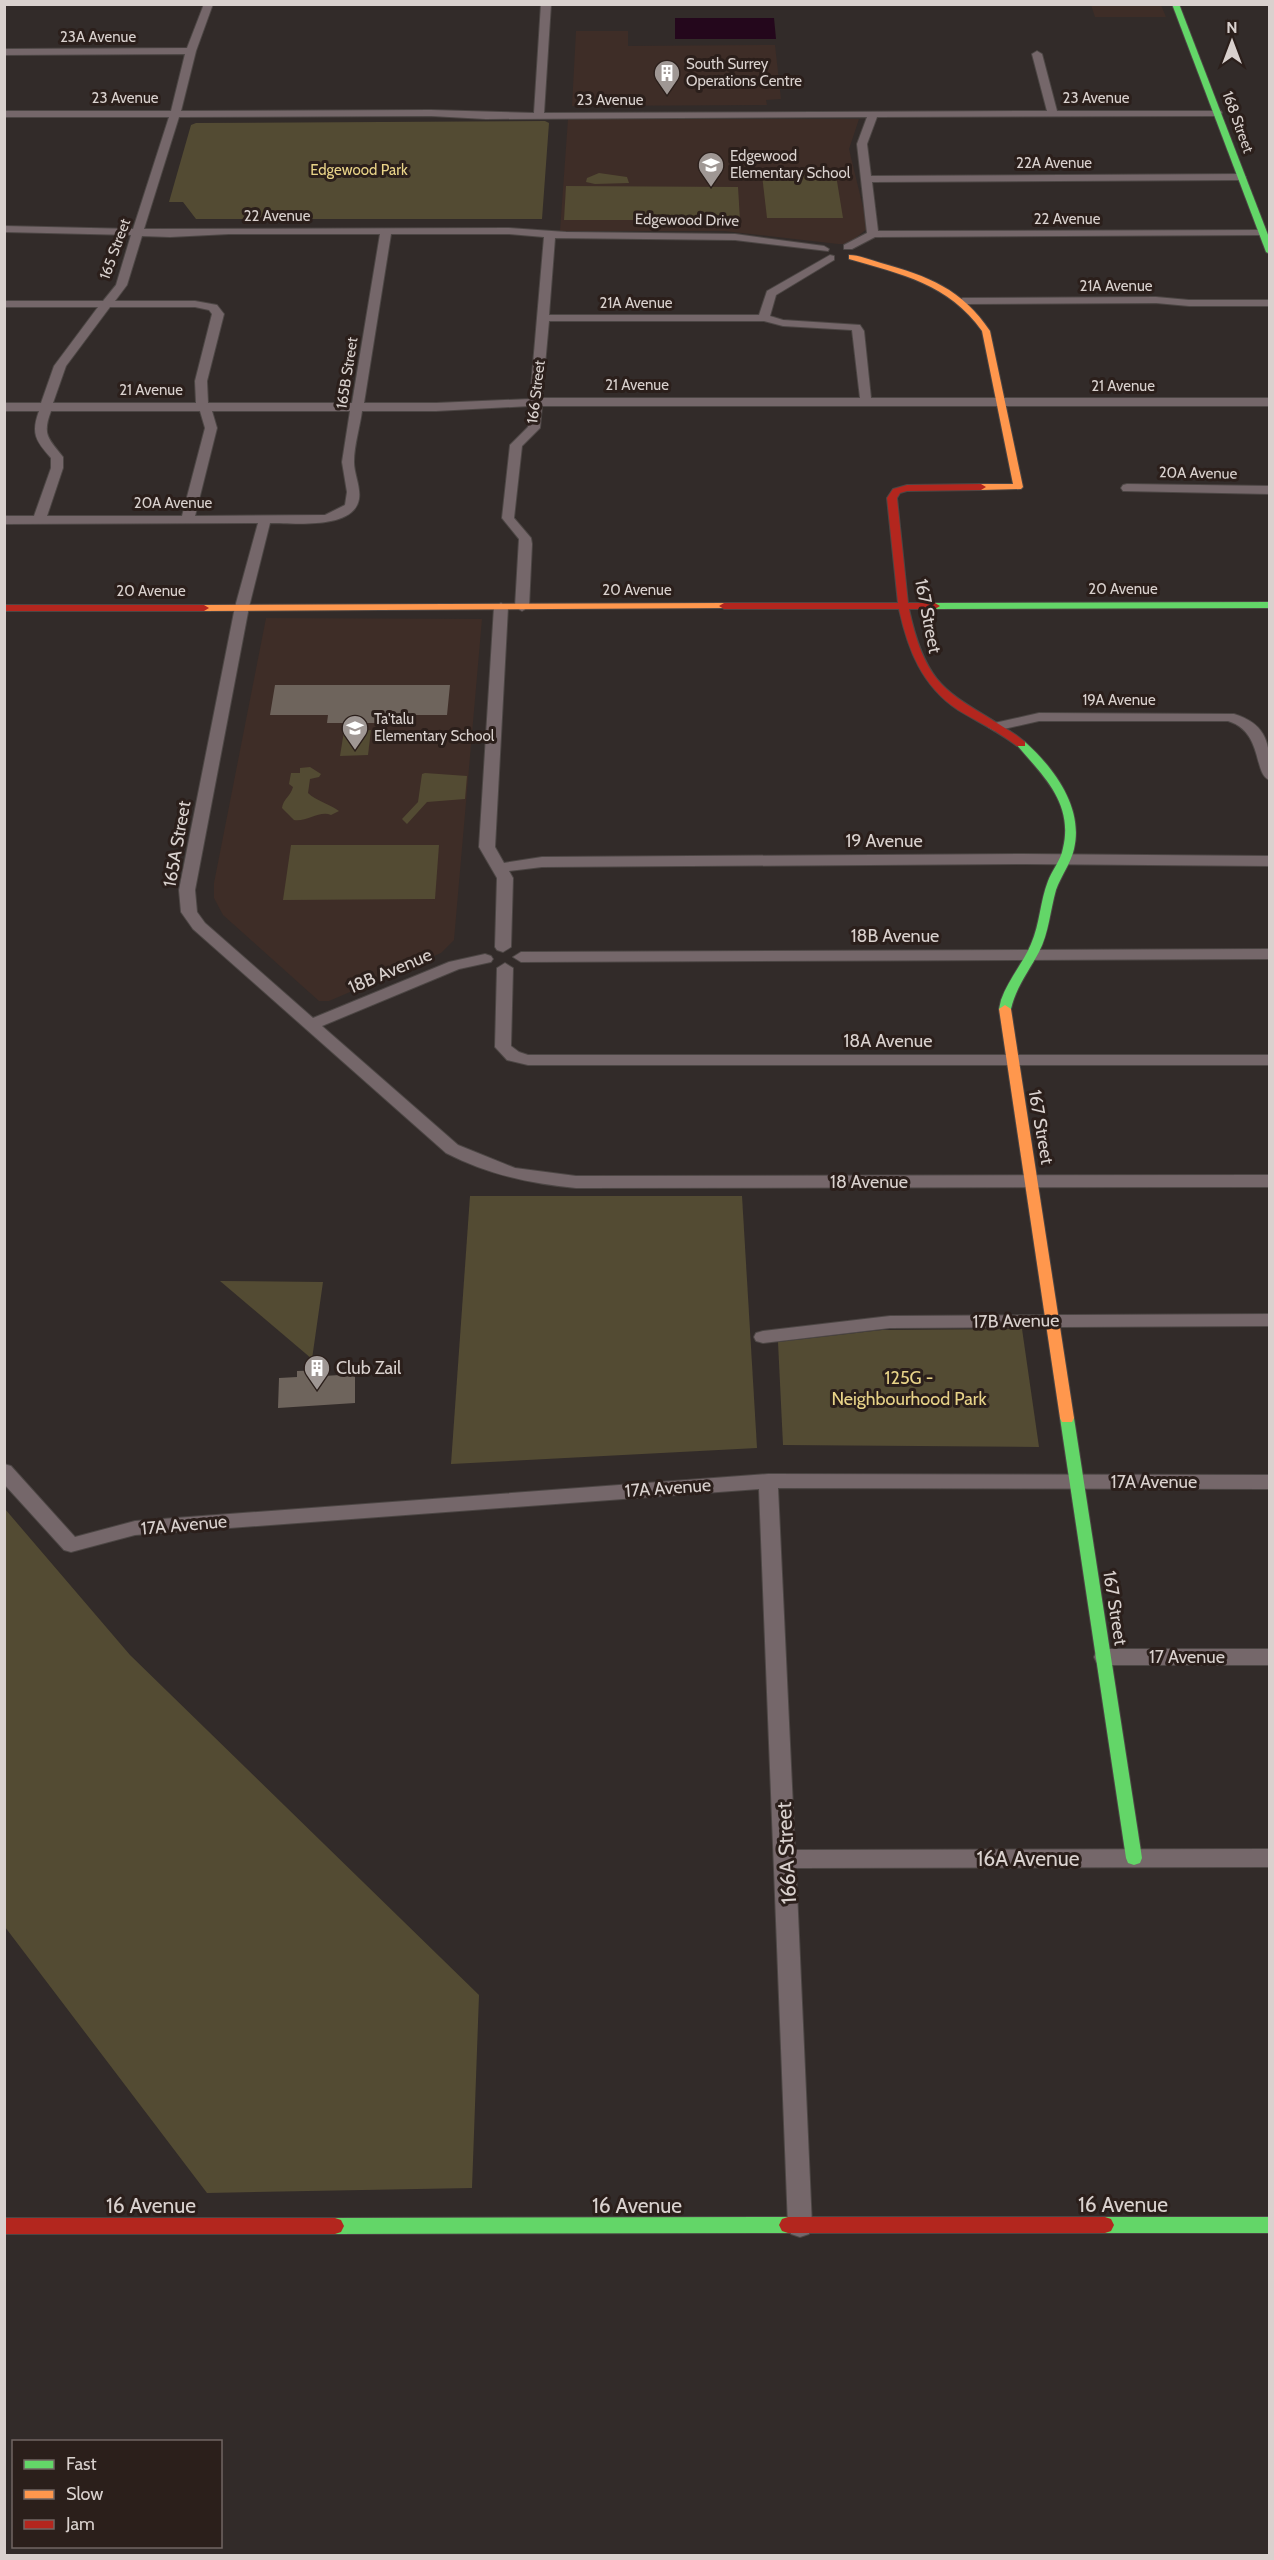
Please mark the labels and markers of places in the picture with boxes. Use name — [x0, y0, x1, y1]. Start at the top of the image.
place label: South Surrey Operations Centre — [686, 55, 802, 90]
building icon: South Surrey Operations Centre — [652, 58, 682, 96]
place label: Edgewood Elementary School — [730, 147, 851, 182]
school or university icon: Edgewood Elementary School — [696, 150, 726, 188]
place label: Ta'talu Elementary School — [374, 710, 495, 745]
school or university icon: Ta'talu Elementary School — [340, 713, 370, 751]
building icon: Club Zail — [302, 1353, 332, 1391]
place label: Club Zail — [336, 1357, 402, 1379]

